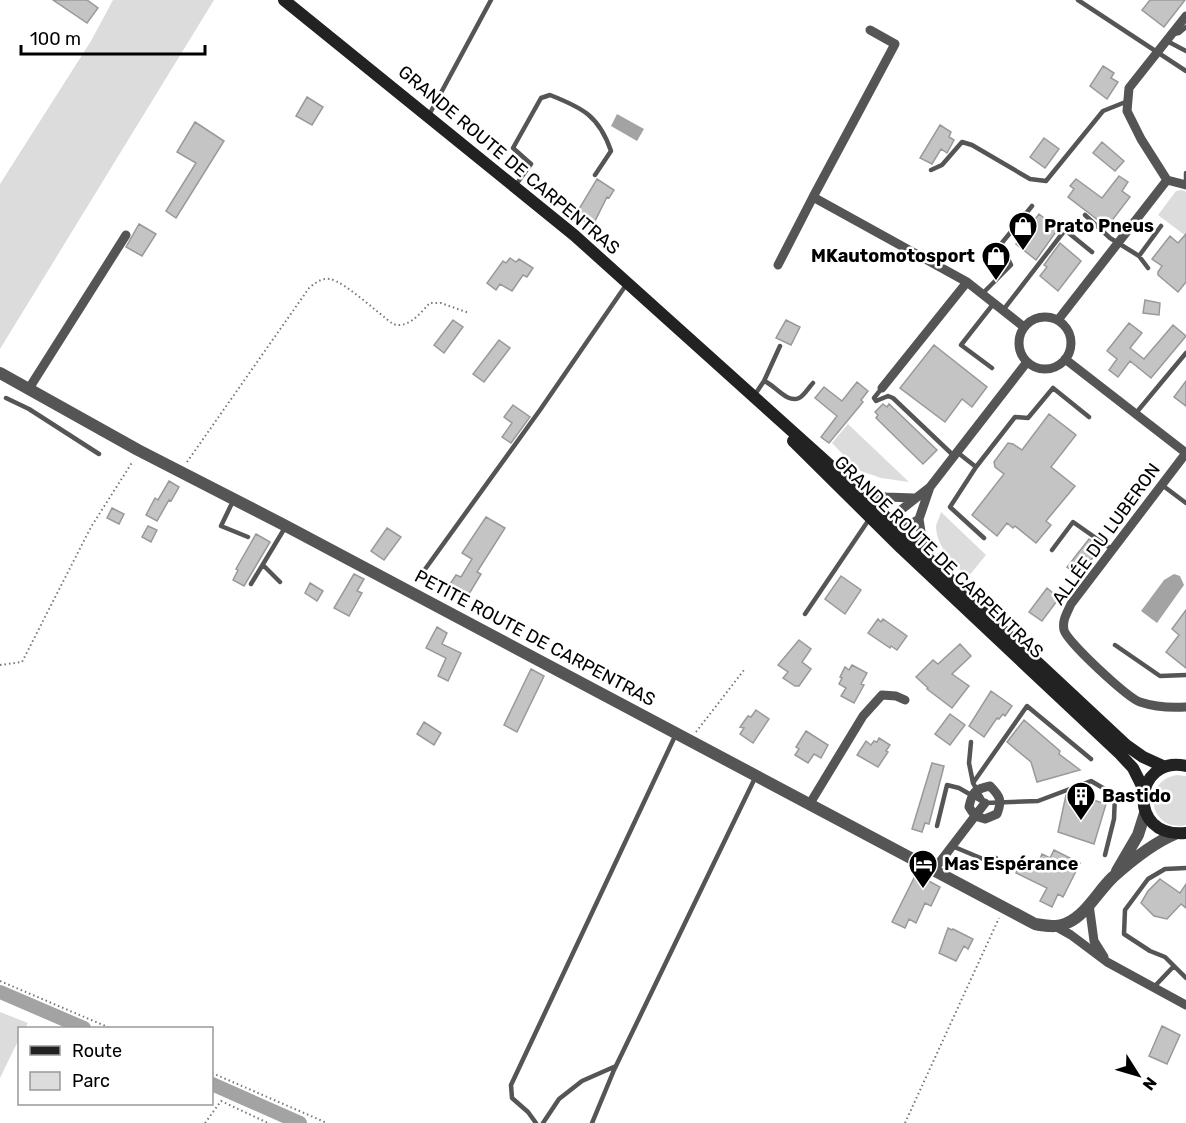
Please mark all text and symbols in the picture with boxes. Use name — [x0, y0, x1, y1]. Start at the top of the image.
scale bar — [21, 18, 206, 56]
text: 100 m — [30, 28, 81, 50]
street label: GRANDE ROUTE DE CARPENTRAS — [394, 61, 624, 259]
shop icon: Prato Pneus — [1007, 210, 1039, 252]
place label: Prato Pneus — [1044, 215, 1154, 237]
shop icon: MKautomotosport — [980, 240, 1012, 282]
place label: MKautomotosport — [811, 245, 975, 267]
street label: GRANDE ROUTE DE CARPENTRAS — [830, 451, 1048, 663]
street label: ALLÉE DU LUBERON — [1047, 459, 1165, 609]
street label: PETITE ROUTE DE CARPENTRAS — [411, 565, 659, 711]
building icon: Bastido — [1065, 780, 1097, 822]
place label: Bastido — [1102, 785, 1171, 807]
hotel icon: Mas Espérance — [907, 848, 939, 890]
place label: Mas Espérance — [944, 853, 1079, 875]
legend — [18, 1027, 213, 1105]
text: Route — [72, 1040, 122, 1062]
north arrow — [1108, 1045, 1168, 1105]
text: Parc — [72, 1070, 110, 1092]
text: N — [1139, 1073, 1161, 1094]

